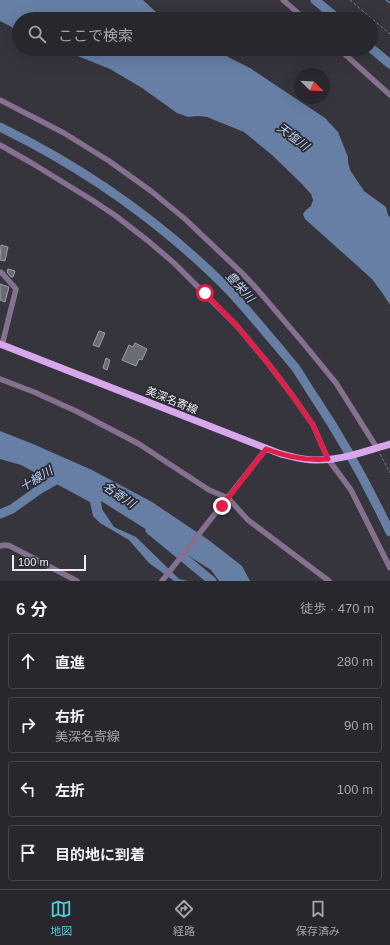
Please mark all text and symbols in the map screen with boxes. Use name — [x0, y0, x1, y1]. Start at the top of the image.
search box — [12, 12, 378, 56]
icon: search — [26, 23, 48, 45]
text: ここで検索 — [58, 27, 133, 44]
north arrow — [294, 68, 330, 104]
water label: 天塩川 — [274, 121, 313, 155]
water label: 豊栄川 — [223, 269, 259, 307]
route start — [196, 284, 214, 302]
street label: 美深名寄線 — [144, 384, 200, 416]
water label: 十線川 — [17, 463, 57, 494]
water label: 名寄川 — [100, 479, 139, 512]
route end — [213, 497, 231, 515]
scale bar — [12, 553, 86, 572]
text: 100 m — [18, 556, 49, 568]
text: 6 分 — [16, 600, 47, 619]
text: 徒歩 · 470 m — [300, 601, 374, 616]
icon: ahead — [17, 650, 39, 672]
text: 直進 — [55, 654, 85, 671]
text: 280 m — [337, 654, 373, 669]
text: 右折 — [55, 708, 85, 725]
icon: right — [17, 714, 39, 736]
text: 90 m — [344, 718, 373, 733]
text: 美深名寄線 — [55, 729, 120, 744]
icon: left — [17, 778, 39, 800]
text: 左折 — [55, 782, 85, 799]
text: 100 m — [337, 782, 373, 797]
icon: arrive — [17, 842, 39, 864]
text: 目的地に到着 — [55, 846, 145, 863]
tab: 地図 — [50, 898, 72, 938]
tab: 経路 — [173, 898, 195, 938]
tab: 保存済み — [296, 898, 340, 938]

